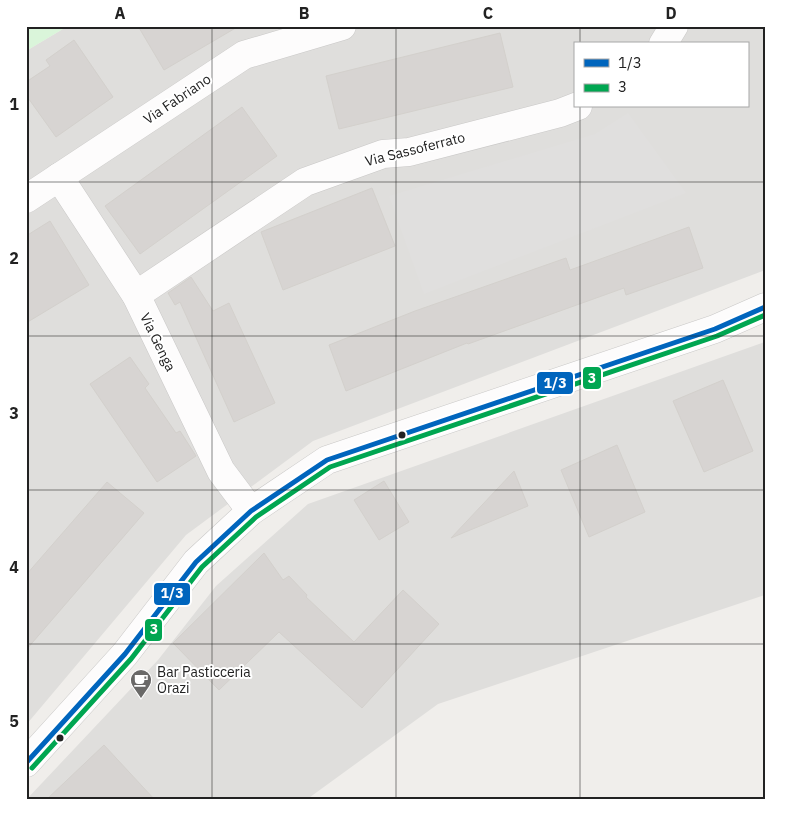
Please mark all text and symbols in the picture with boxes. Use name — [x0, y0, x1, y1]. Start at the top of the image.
text: A — [115, 3, 126, 23]
text: B — [299, 3, 310, 23]
text: C — [483, 3, 493, 23]
text: D — [665, 3, 677, 23]
legend — [574, 42, 748, 108]
text: 1/3 — [618, 53, 642, 72]
street label: Via Fabriano — [140, 70, 214, 128]
text: 3 — [618, 77, 627, 96]
text: 1 — [9, 94, 19, 114]
street label: Via Sassoferrato — [363, 128, 467, 170]
text: 2 — [9, 248, 19, 268]
street label: Via Genga — [136, 310, 180, 375]
line badge: 3 — [582, 366, 602, 390]
text: 3 — [588, 369, 596, 387]
line badge: 1/3 — [536, 371, 574, 395]
text: 1/3 — [543, 374, 567, 392]
text: 3 — [9, 403, 19, 423]
unlabelled marker — [397, 430, 407, 440]
text: 4 — [9, 557, 19, 577]
line badge: 1/3 — [153, 582, 191, 606]
text: 1/3 — [160, 584, 184, 602]
line badge: 3 — [144, 618, 163, 642]
text: 3 — [150, 620, 158, 638]
place label: Bar Pasticceria Orazi — [157, 663, 251, 697]
cafe icon: Bar Pasticceria Orazi — [129, 668, 153, 699]
text: 5 — [9, 711, 19, 731]
unlabelled marker — [55, 733, 65, 743]

